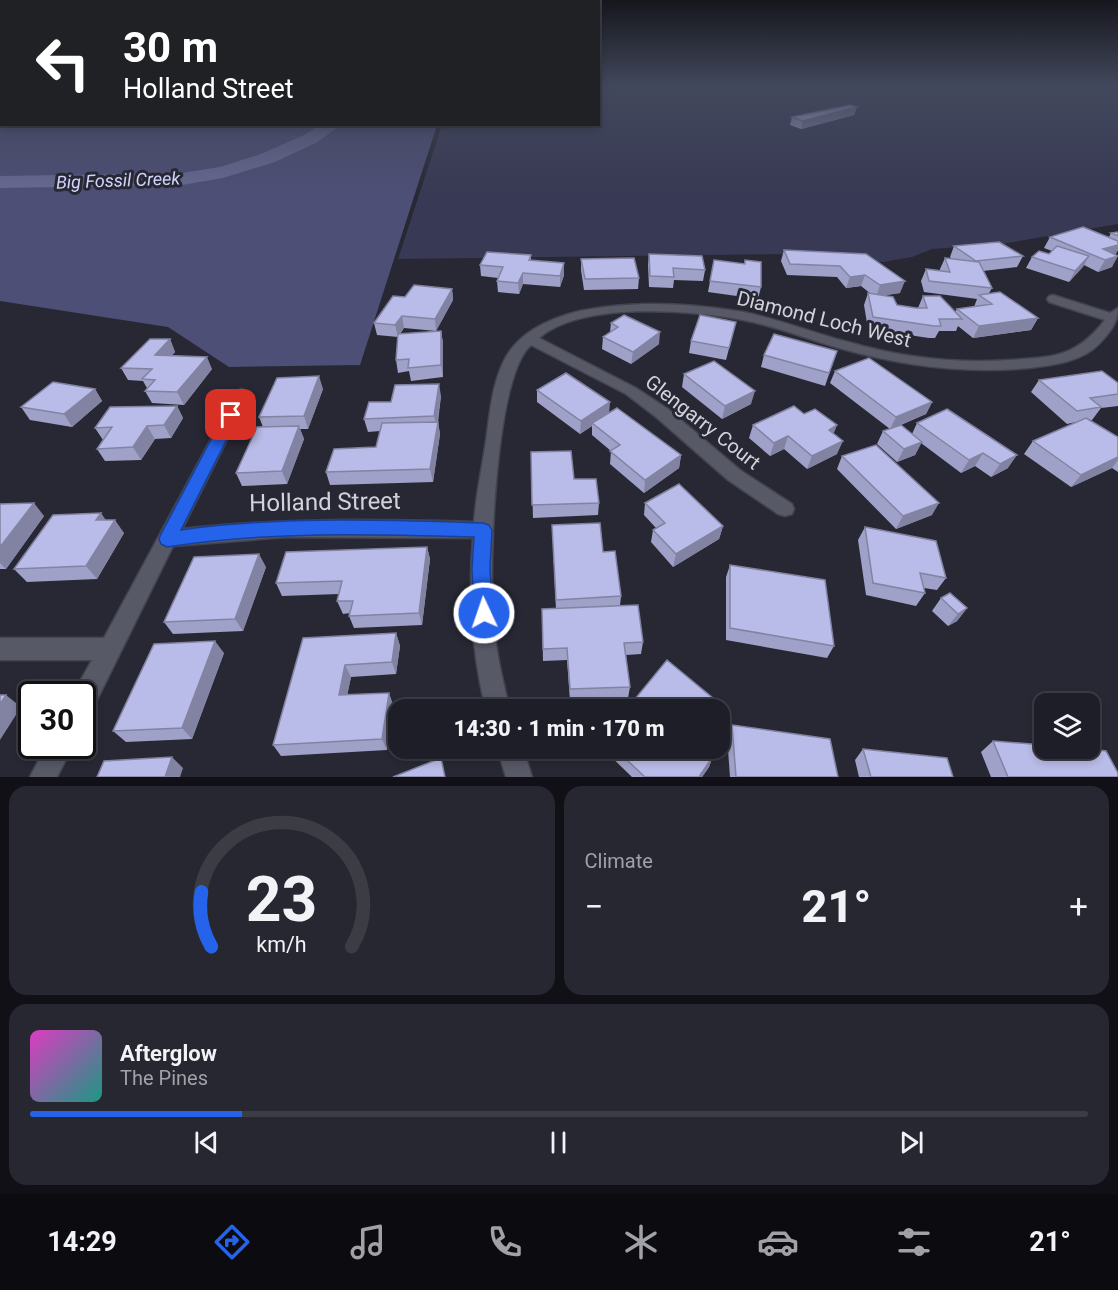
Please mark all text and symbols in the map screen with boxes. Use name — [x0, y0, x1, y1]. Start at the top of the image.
text: 30 m — [123, 23, 218, 72]
icon: left — [24, 24, 102, 102]
text: Holland Street — [123, 73, 294, 105]
water label: Big Fossil Creek — [56, 167, 182, 193]
street label: Diamond Loch West — [734, 286, 914, 352]
street label: Glengarry Court — [641, 370, 765, 474]
pin — [205, 389, 256, 440]
icon: arrive — [214, 398, 247, 431]
street label: Holland Street — [249, 487, 401, 517]
position arrow — [452, 581, 516, 645]
speed limit sign: 30 — [18, 681, 96, 759]
map controls — [1034, 693, 1100, 759]
button: layers — [1034, 693, 1100, 759]
text: 14:30 · 1 min · 170 m — [454, 716, 664, 741]
text: Climate — [585, 849, 653, 873]
text: 23 — [246, 863, 318, 936]
text: 21° — [802, 880, 871, 933]
text: − — [585, 887, 603, 926]
text: + — [1069, 887, 1088, 926]
text: km/h — [257, 933, 307, 958]
text: Afterglow — [120, 1041, 217, 1066]
text: The Pines — [120, 1066, 208, 1090]
icon: previous — [190, 1126, 223, 1159]
icon: pause — [542, 1126, 575, 1159]
icon: next — [895, 1126, 928, 1159]
icon: directions — [211, 1221, 253, 1263]
icon: music — [347, 1221, 389, 1263]
icon: phone — [484, 1221, 526, 1263]
icon: climate — [620, 1221, 662, 1263]
icon: car — [757, 1221, 799, 1263]
icon: filters — [893, 1221, 935, 1263]
text: 14:29 — [47, 1226, 117, 1258]
text: 21° — [1029, 1226, 1071, 1258]

